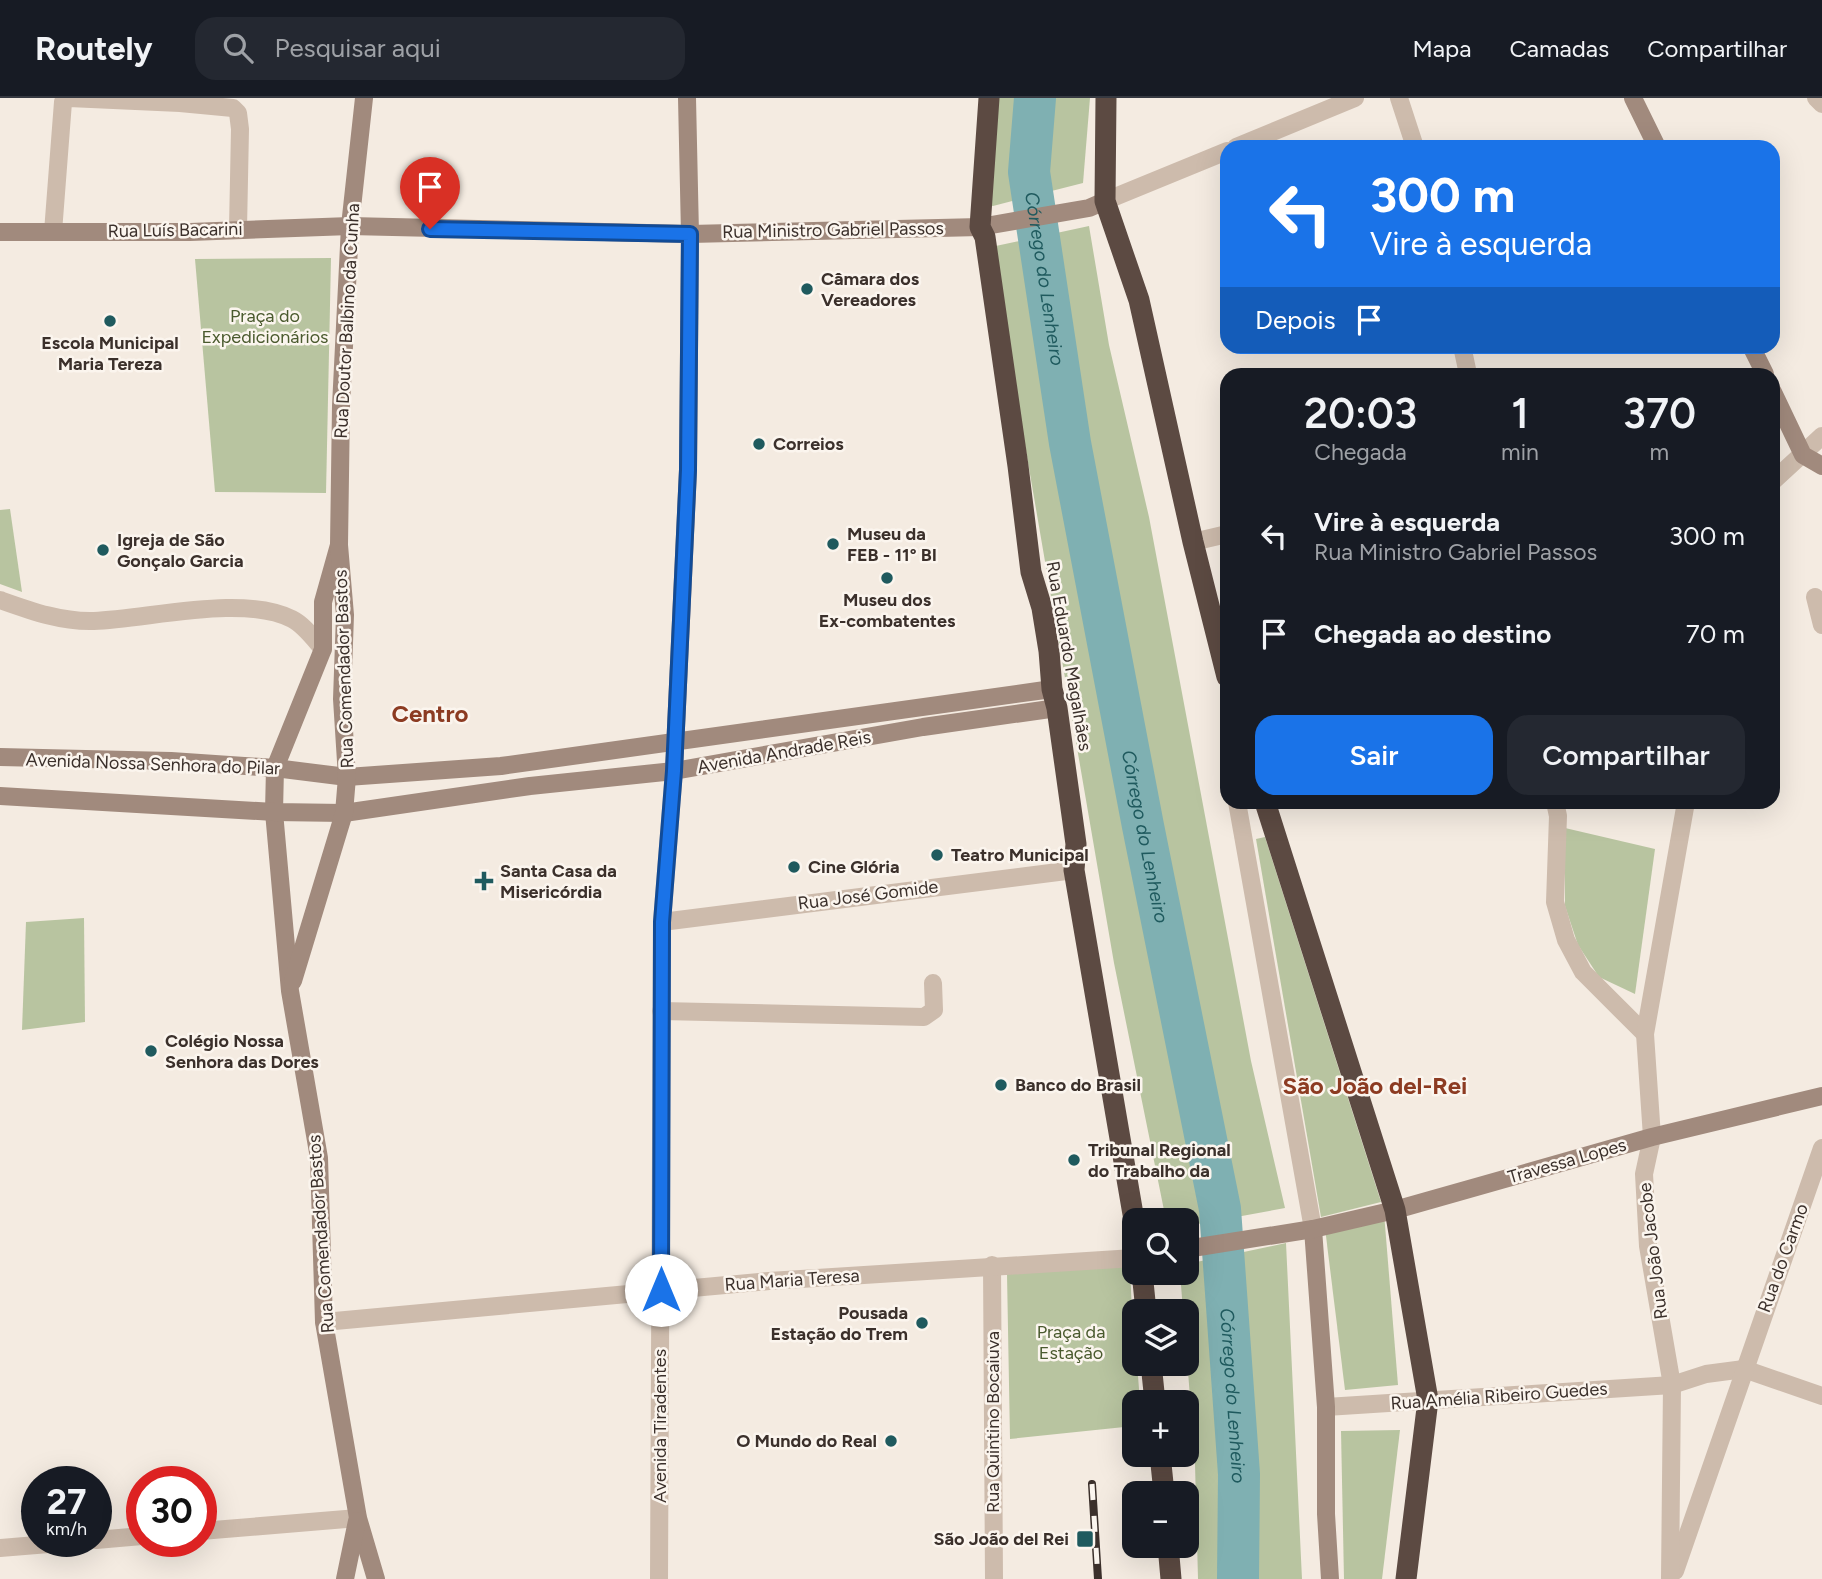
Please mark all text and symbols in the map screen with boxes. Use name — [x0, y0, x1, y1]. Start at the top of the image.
search box — [195, 17, 685, 80]
text: Routely — [35, 29, 153, 68]
icon: search — [219, 29, 257, 67]
text: Pesquisar aqui — [275, 32, 441, 64]
text: Mapa — [1412, 34, 1471, 63]
text: Camadas — [1509, 34, 1609, 63]
text: Compartilhar — [1647, 34, 1787, 63]
pin — [400, 157, 460, 229]
text: 300 m — [1370, 165, 1515, 224]
icon: arrive — [411, 168, 449, 206]
icon: left — [1255, 168, 1346, 259]
water label: Córrego do Lenheiro — [1021, 190, 1070, 367]
street label: Rua Doutor Balbino da Cunha — [330, 203, 364, 439]
street label: Rua Ministro Gabriel Passos — [722, 217, 944, 243]
street label: Rua Luís Bacarini — [107, 218, 243, 242]
text: Vire à esquerda — [1370, 225, 1592, 263]
place label: Câmara dos Vereadores — [821, 268, 920, 311]
marker: Câmara dos Vereadores — [799, 281, 815, 297]
icon: arrive — [1350, 301, 1388, 339]
text: Depois — [1255, 304, 1336, 336]
park label: Praça do Expedicionários — [201, 305, 329, 348]
marker: Escola Municipal Maria Tereza — [102, 313, 118, 329]
place label: Escola Municipal Maria Tereza — [41, 332, 179, 375]
text: 20:03 — [1304, 388, 1417, 439]
text: 1 — [1511, 388, 1529, 439]
text: 370 — [1623, 388, 1696, 439]
place label: Correios — [773, 433, 844, 455]
marker: Correios — [751, 436, 767, 452]
text: Chegada — [1314, 438, 1407, 466]
text: min — [1501, 438, 1539, 466]
text: m — [1650, 438, 1669, 466]
text: Vire à esquerda — [1314, 506, 1500, 538]
icon: left — [1255, 517, 1293, 555]
text: 300 m — [1669, 520, 1745, 552]
place label: Museu da FEB - 11° BI — [847, 523, 937, 566]
place label: Igreja de São Gonçalo Garcia — [117, 529, 244, 572]
marker: Museu da FEB - 11° BI — [825, 536, 841, 552]
text: Rua Ministro Gabriel Passos — [1314, 538, 1597, 566]
marker: Igreja de São Gonçalo Garcia — [95, 542, 111, 558]
street label: Rua Eduardo Magalhães — [1041, 559, 1097, 753]
street label: Rua Comendador Bastos — [330, 569, 358, 769]
marker: Museu dos Ex-combatentes — [879, 570, 895, 586]
place label: Museu dos Ex-combatentes — [819, 589, 956, 632]
icon: arrive — [1255, 615, 1293, 653]
text: Chegada ao destino — [1314, 618, 1551, 650]
text: 70 m — [1686, 618, 1745, 650]
district label: Centro — [391, 699, 469, 728]
button: Sair — [1255, 715, 1493, 795]
button: Compartilhar — [1507, 715, 1745, 795]
street label: Avenida Andrade Reis — [695, 726, 873, 778]
water label: Córrego do Lenheiro — [1117, 748, 1174, 925]
street label: Avenida Nossa Senhora do Pilar — [25, 749, 281, 779]
place label: Teatro Municipal — [951, 844, 1089, 866]
marker: Teatro Municipal — [929, 847, 945, 863]
place label: Cine Glória — [808, 856, 900, 878]
marker: Cine Glória — [786, 859, 802, 875]
place label: Santa Casa da Misericórdia — [500, 860, 617, 903]
marker: Santa Casa da Misericórdia — [474, 871, 494, 891]
street label: Rua José Gomide — [797, 875, 940, 915]
place label: Colégio Nossa Senhora das Dores — [165, 1030, 319, 1073]
marker: Colégio Nossa Senhora das Dores — [143, 1043, 159, 1059]
district label: São João del-Rei — [1283, 1071, 1467, 1100]
place label: Banco do Brasil — [1015, 1074, 1141, 1096]
marker: Banco do Brasil — [993, 1077, 1009, 1093]
street label: Rua Comendador Bastos — [303, 1134, 339, 1334]
street label: Travessa Lopes — [1505, 1134, 1629, 1188]
place label: Tribunal Regional do Trabalho da — [1088, 1139, 1231, 1182]
marker: Tribunal Regional do Trabalho da — [1066, 1152, 1082, 1168]
street label: Rua João Jacobe — [1634, 1181, 1672, 1321]
street label: Rua do Carmo — [1753, 1200, 1813, 1316]
map controls — [1122, 1208, 1199, 1558]
button: search — [1122, 1208, 1199, 1285]
position arrow — [624, 1253, 698, 1327]
street label: Rua Maria Teresa — [724, 1264, 860, 1296]
button: layers — [1122, 1299, 1199, 1376]
place label: Pousada Estação do Trem — [770, 1302, 908, 1345]
water label: Córrego do Lenheiro — [1216, 1307, 1251, 1483]
marker: Pousada Estação do Trem — [914, 1315, 930, 1331]
park label: Praça da Estação — [1037, 1321, 1105, 1364]
street label: Rua Quintino Bocaiuva — [982, 1331, 1004, 1513]
street label: Avenida Tiradentes — [649, 1349, 671, 1503]
street label: Rua Amélia Ribeiro Guedes — [1390, 1377, 1608, 1415]
button: + — [1122, 1390, 1199, 1467]
place label: O Mundo do Real — [736, 1430, 877, 1452]
marker: O Mundo do Real — [883, 1433, 899, 1449]
speed limit sign: 30 — [126, 1466, 217, 1557]
text: 27 — [47, 1481, 86, 1523]
button: − — [1122, 1481, 1199, 1558]
text: km/h — [46, 1518, 87, 1540]
place label: São João del Rei — [933, 1528, 1069, 1550]
marker: São João del Rei — [1075, 1529, 1095, 1549]

